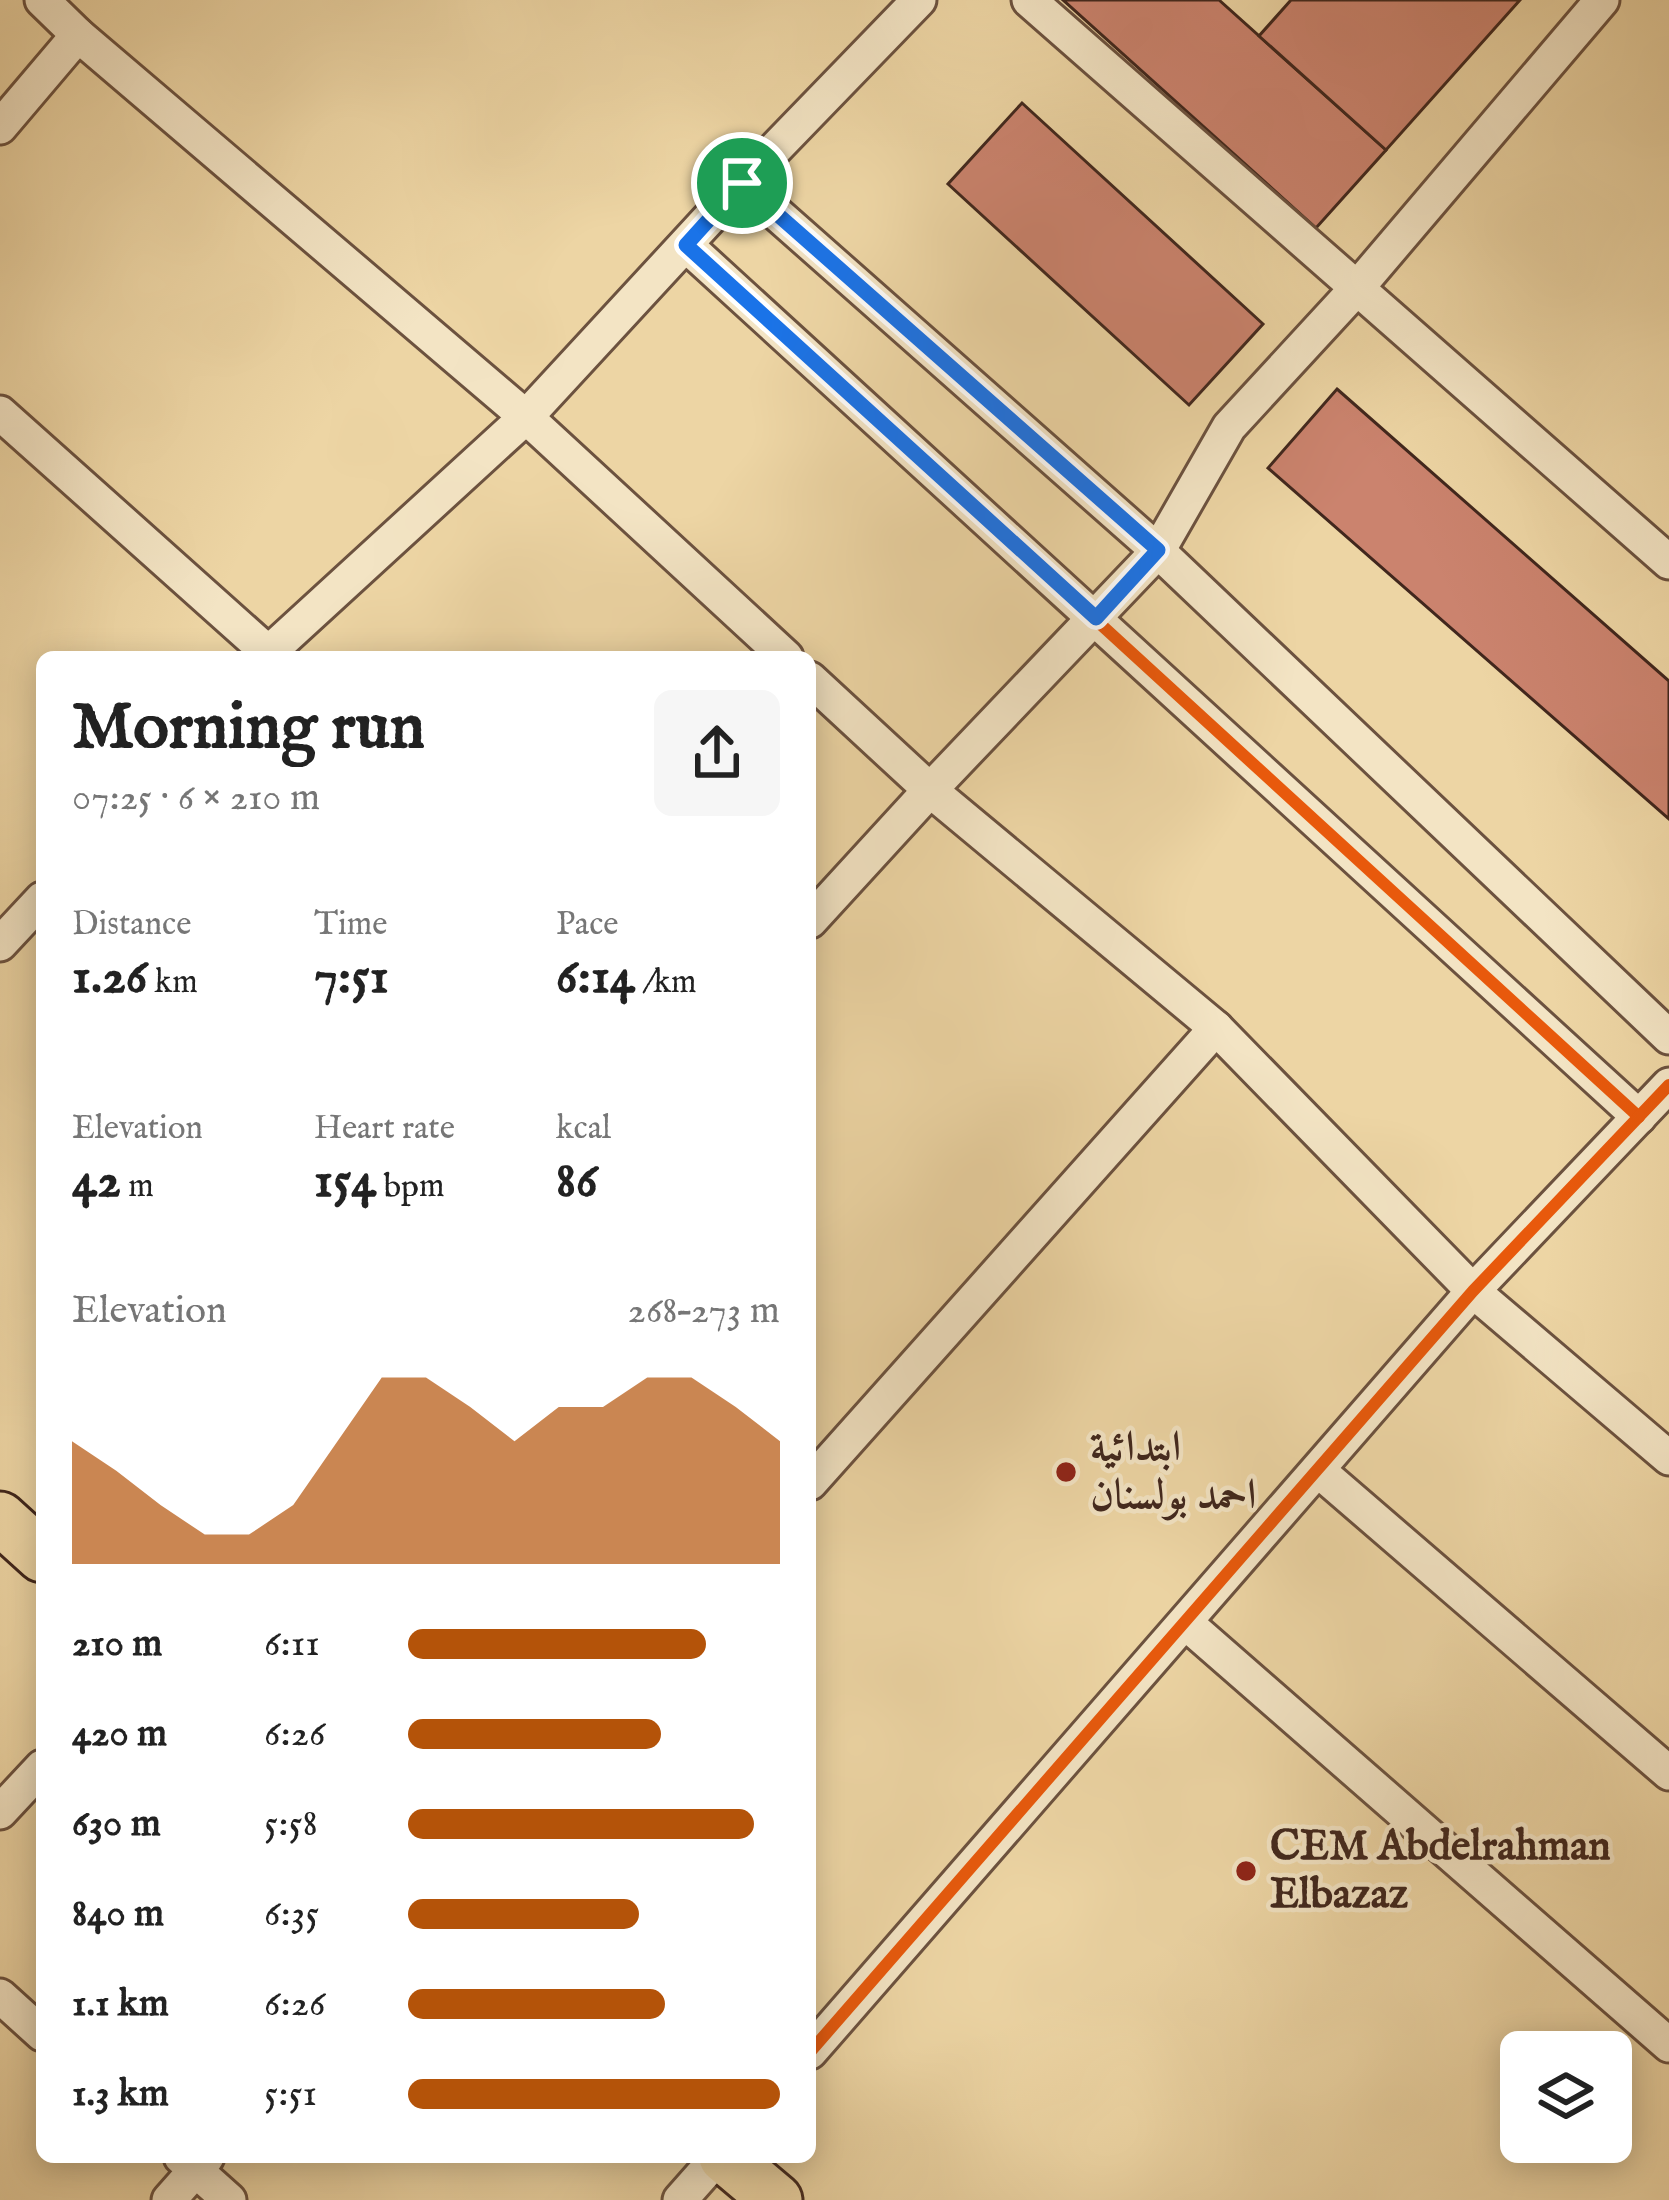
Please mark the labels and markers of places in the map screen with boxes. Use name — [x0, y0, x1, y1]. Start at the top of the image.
pin — [691, 132, 793, 234]
place label: ابتدائية احمد بولسنان — [1090, 1422, 1256, 1523]
marker: ابتدائية احمد بولسنان — [1053, 1459, 1079, 1485]
place label: CEM Abdelrahman Elbazaz — [1270, 1821, 1611, 1922]
marker: CEM Abdelrahman Elbazaz — [1233, 1858, 1259, 1884]

